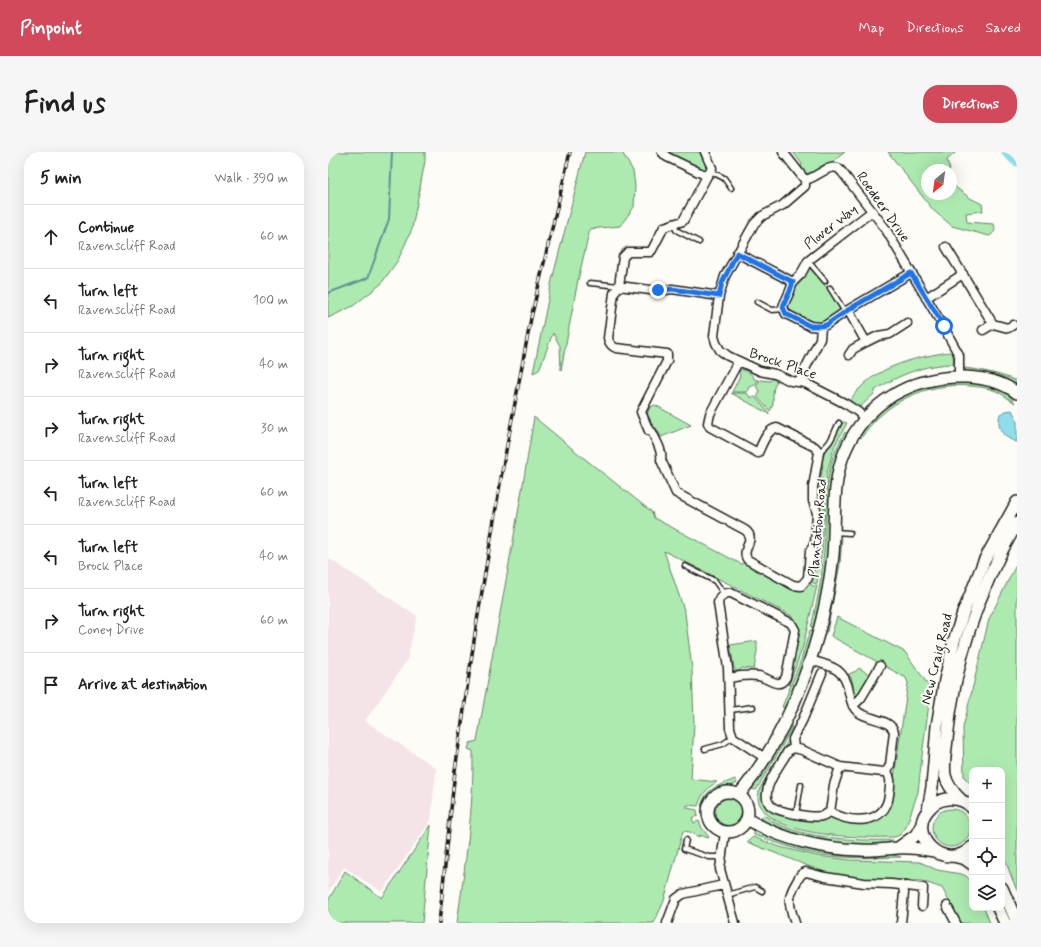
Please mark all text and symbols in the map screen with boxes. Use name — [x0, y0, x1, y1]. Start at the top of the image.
text: Pinpoint — [20, 16, 82, 41]
text: Map — [858, 19, 884, 37]
text: Directions — [906, 19, 964, 37]
text: Saved — [986, 19, 1021, 37]
button: Directions — [923, 85, 1017, 123]
text: Find us — [24, 86, 105, 123]
north arrow — [921, 164, 957, 200]
text: 5 min — [40, 167, 82, 189]
street label: Roedeer Drive — [852, 168, 914, 246]
text: Walk · 390 m — [215, 170, 288, 187]
street label: Plover Way — [801, 200, 861, 254]
text: Continue — [78, 218, 134, 238]
icon: ahead — [40, 226, 62, 248]
text: 60 m — [260, 228, 288, 245]
text: Ravenscliff Road — [78, 238, 176, 255]
route end — [649, 281, 667, 299]
text: Turn left — [78, 282, 138, 302]
icon: left — [40, 290, 62, 312]
text: 100 m — [253, 292, 288, 309]
text: Ravenscliff Road — [78, 302, 176, 319]
route start — [935, 317, 953, 335]
street label: Brock Place — [747, 344, 819, 384]
text: Turn right — [78, 346, 145, 366]
icon: right — [40, 354, 62, 376]
text: 40 m — [259, 356, 288, 373]
text: Ravenscliff Road — [78, 366, 176, 383]
text: Turn right — [78, 410, 145, 430]
icon: right — [40, 418, 62, 440]
text: 30 m — [261, 420, 288, 437]
text: Ravenscliff Road — [78, 430, 176, 447]
text: Turn left — [78, 474, 138, 494]
street label: Plantation Road — [805, 478, 831, 578]
icon: left — [40, 482, 62, 504]
text: 60 m — [260, 484, 288, 501]
text: Ravenscliff Road — [78, 494, 176, 511]
text: Turn left — [78, 538, 138, 558]
icon: left — [40, 546, 62, 568]
text: 40 m — [259, 548, 288, 565]
text: Brock Place — [78, 558, 143, 575]
text: Turn right — [78, 602, 145, 622]
icon: right — [40, 610, 62, 632]
text: 60 m — [260, 612, 288, 629]
street label: New Craig Road — [917, 612, 959, 707]
text: Coney Drive — [78, 622, 144, 639]
icon: arrive — [40, 674, 62, 696]
text: Arrive at destination — [78, 675, 207, 695]
map controls — [969, 767, 1005, 911]
button: + — [969, 767, 1005, 803]
button: − — [969, 803, 1005, 839]
button: locate — [969, 839, 1005, 875]
button: layers — [969, 875, 1005, 911]

